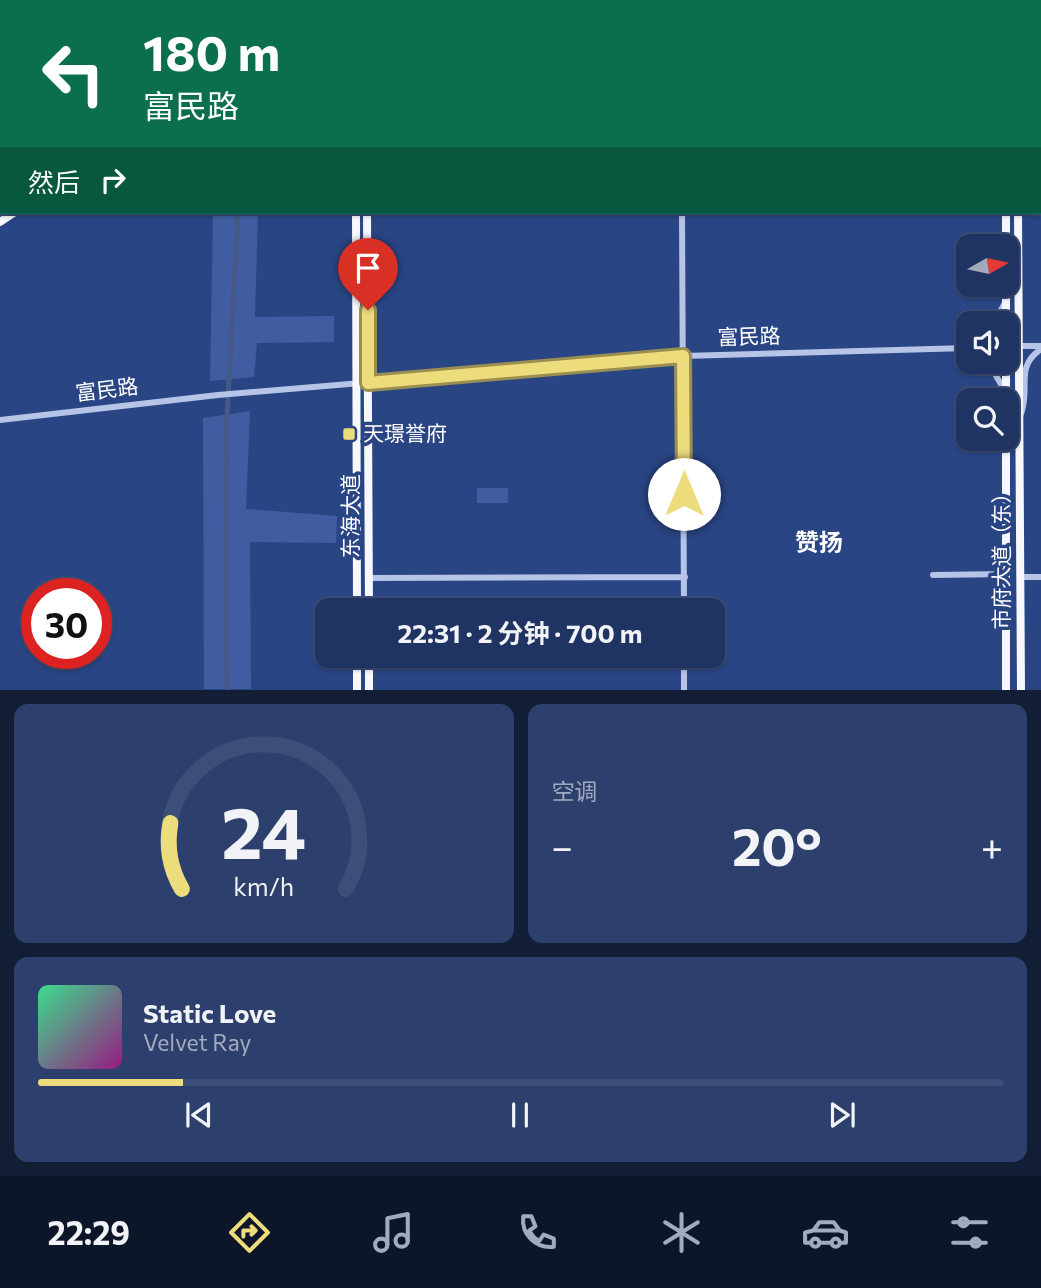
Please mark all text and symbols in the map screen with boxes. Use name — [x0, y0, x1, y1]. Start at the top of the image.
text: 180 m — [143, 21, 280, 81]
icon: left — [28, 28, 119, 119]
text: 富民路 — [143, 85, 239, 125]
icon: right — [94, 161, 132, 199]
text: 然后 — [28, 166, 80, 197]
north arrow — [956, 234, 1018, 298]
map controls — [956, 234, 1019, 451]
pin — [338, 238, 398, 310]
icon: arrive — [349, 249, 387, 287]
button: sound — [956, 311, 1019, 374]
street label: 富民路 — [717, 322, 781, 349]
street label: 富民路 — [74, 372, 140, 405]
button: search — [956, 388, 1019, 451]
place label: 天璟誉府 — [363, 420, 447, 445]
marker: 天璟誉府 — [341, 426, 357, 442]
position arrow — [647, 457, 721, 531]
street label: 东海大道 — [337, 474, 362, 558]
street label: 市府大道（东） — [988, 483, 1013, 630]
district label: 赞扬 — [795, 527, 843, 556]
speed limit sign: 30 — [21, 578, 112, 669]
text: 22:31 · 2 分钟 · 700 m — [397, 617, 643, 648]
text: 空调 — [552, 777, 598, 805]
text: 24 — [221, 786, 306, 875]
text: 20° — [732, 813, 822, 877]
text: − — [552, 822, 573, 869]
text: + — [981, 822, 1003, 869]
text: km/h — [233, 871, 294, 901]
text: Static Love — [143, 997, 276, 1028]
text: Velvet Ray — [143, 1028, 251, 1056]
icon: previous — [180, 1096, 218, 1134]
icon: pause — [501, 1096, 539, 1134]
icon: next — [823, 1096, 861, 1134]
icon: directions — [225, 1208, 274, 1257]
icon: music — [369, 1208, 418, 1257]
icon: phone — [513, 1208, 562, 1257]
icon: climate — [657, 1208, 706, 1257]
icon: car — [801, 1208, 850, 1257]
icon: filters — [945, 1208, 994, 1257]
text: 22:29 — [47, 1212, 130, 1252]

